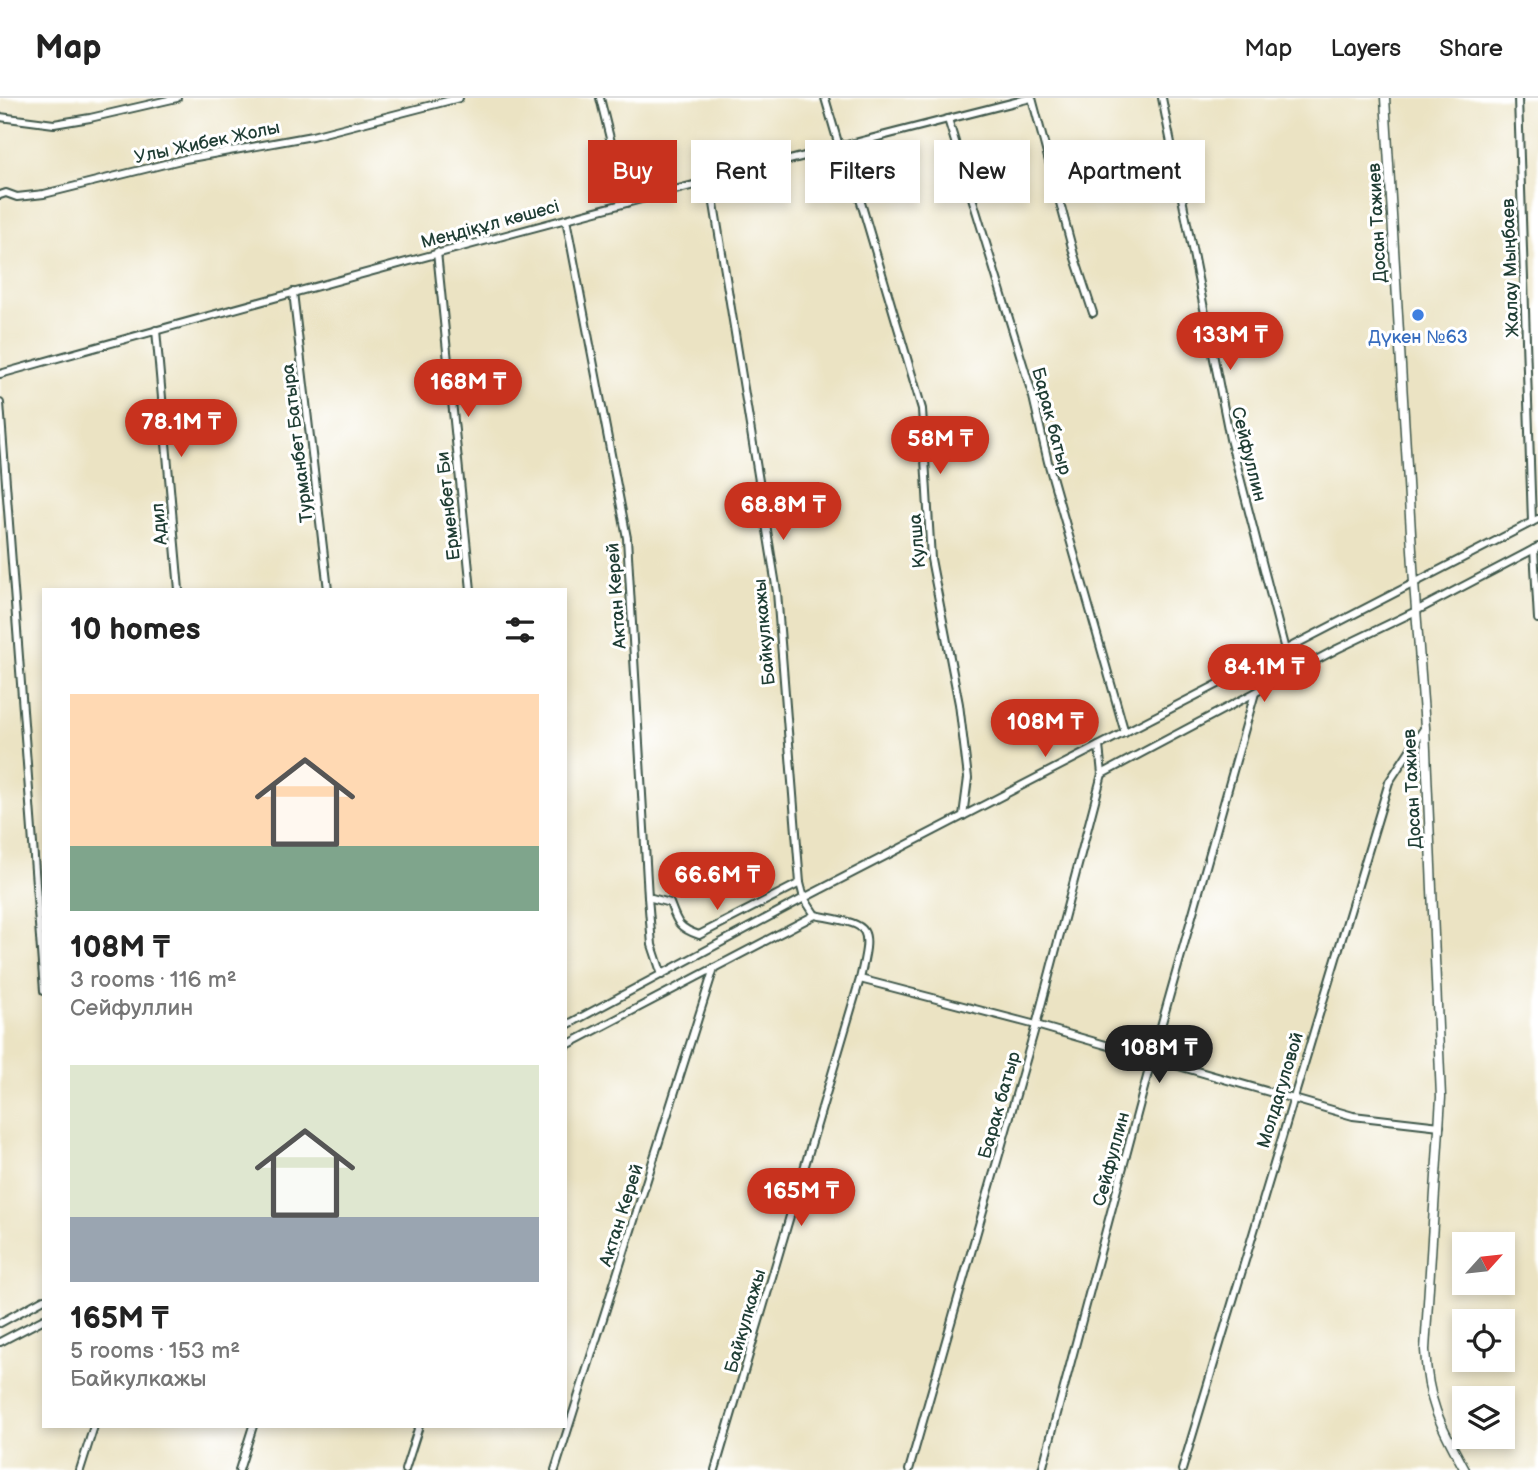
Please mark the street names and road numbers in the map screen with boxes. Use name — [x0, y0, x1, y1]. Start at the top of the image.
street label: Улы Жибек Жолы — [132, 117, 282, 168]
street label: Досан Тажиев — [1364, 162, 1391, 283]
street label: Меңдіқұл көшесі — [419, 196, 562, 253]
street label: Жалау Мыңбаев — [1498, 198, 1523, 338]
street label: Турманбет Батыра — [277, 362, 318, 524]
street label: Барак батыр — [1027, 365, 1076, 477]
street label: Сейфуллин — [1227, 405, 1270, 504]
street label: Ерменбет Би — [432, 450, 465, 562]
street label: Адил — [147, 502, 172, 547]
street label: Кулша — [905, 512, 930, 569]
street label: Актан Керей — [602, 542, 631, 651]
street label: Байкулкажы — [749, 578, 780, 686]
street label: Досан Тажиев — [1399, 728, 1426, 849]
street label: Молдагуловой — [1253, 1030, 1308, 1151]
street label: Барак батыр — [974, 1049, 1025, 1161]
street label: Сейфуллин — [1089, 1110, 1134, 1208]
street label: Актан Керей — [595, 1161, 648, 1270]
street label: Байкулкажы — [721, 1267, 770, 1375]

